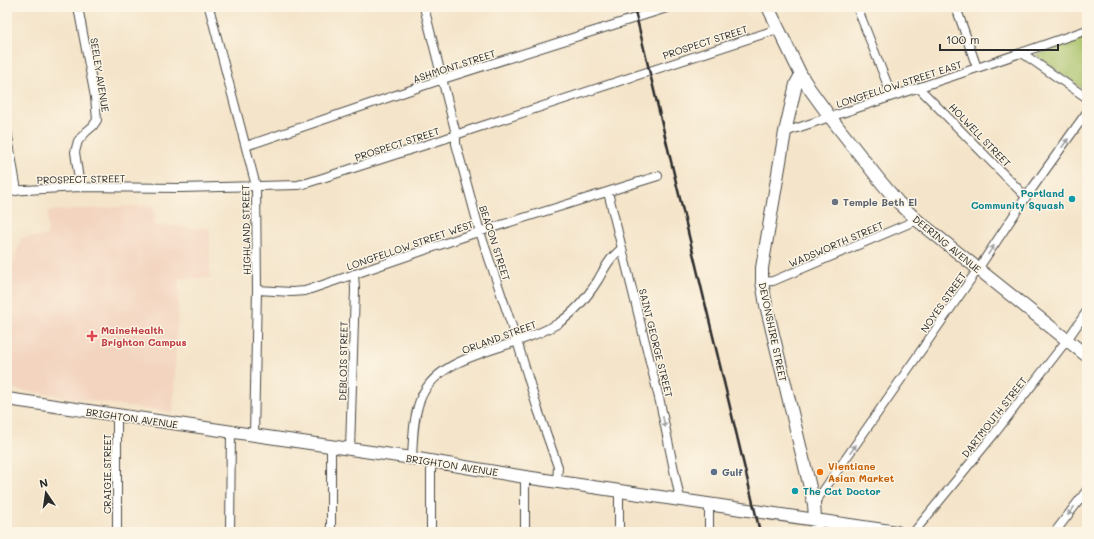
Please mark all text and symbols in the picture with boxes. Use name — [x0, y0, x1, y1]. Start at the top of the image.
street label: PROSPECT STREET — [661, 22, 750, 62]
scale bar — [940, 26, 1058, 52]
text: 100 m — [946, 31, 980, 47]
street label: SEELEY AVENUE — [87, 37, 113, 113]
street label: ASHMONT STREET — [411, 46, 498, 86]
street label: LONGFELLOW STREET EAST — [834, 57, 964, 111]
street label: HOLWELL STREET — [946, 100, 1014, 170]
street label: PROSPECT STREET — [353, 124, 442, 164]
one-way arrow — [1060, 138, 1069, 149]
street label: PROSPECT STREET — [37, 171, 126, 187]
street label: HIGHLAND STREET — [238, 184, 254, 275]
place label: Portland Community Squash — [971, 186, 1065, 212]
marker: Portland Community Squash — [1067, 194, 1077, 204]
place label: Temple Beth El — [843, 195, 917, 209]
marker: Temple Beth El — [830, 197, 840, 207]
street label: BEACON STREET — [476, 203, 514, 283]
street label: DEERING AVENUE — [910, 212, 984, 276]
street label: LONGFELLOW STREET WEST — [345, 217, 476, 273]
street label: WADSWORTH STREET — [786, 217, 886, 270]
one-way arrow — [987, 245, 995, 255]
street label: NOYES STREET — [917, 269, 969, 335]
street label: DEVONSHIRE STREET — [756, 281, 790, 383]
street label: SAINT GEORGE STREET — [636, 287, 676, 399]
street label: ORLAND STREET — [460, 317, 539, 357]
street label: DEBLOIS STREET — [335, 321, 351, 401]
place label: MaineHealth Brighton Campus — [101, 323, 187, 349]
marker: MaineHealth Brighton Campus — [86, 330, 98, 342]
street label: DARTMOUTH STREET — [958, 373, 1030, 460]
street label: BRIGHTON AVENUE — [85, 405, 179, 431]
one-way arrow — [661, 416, 667, 428]
street label: CRAIGIE STREET — [100, 433, 114, 514]
one-way arrow — [849, 444, 857, 454]
street label: BRIGHTON AVENUE — [405, 451, 499, 479]
place label: Vientiane Asian Market — [828, 459, 895, 485]
place label: Gulf — [722, 465, 743, 479]
marker: Gulf — [709, 467, 719, 477]
marker: Vientiane Asian Market — [815, 467, 825, 477]
north arrow — [26, 473, 66, 513]
text: N — [38, 475, 49, 491]
place label: The Cat Doctor — [803, 484, 881, 498]
marker: The Cat Doctor — [790, 486, 800, 496]
one-way arrow — [1067, 506, 1075, 517]

